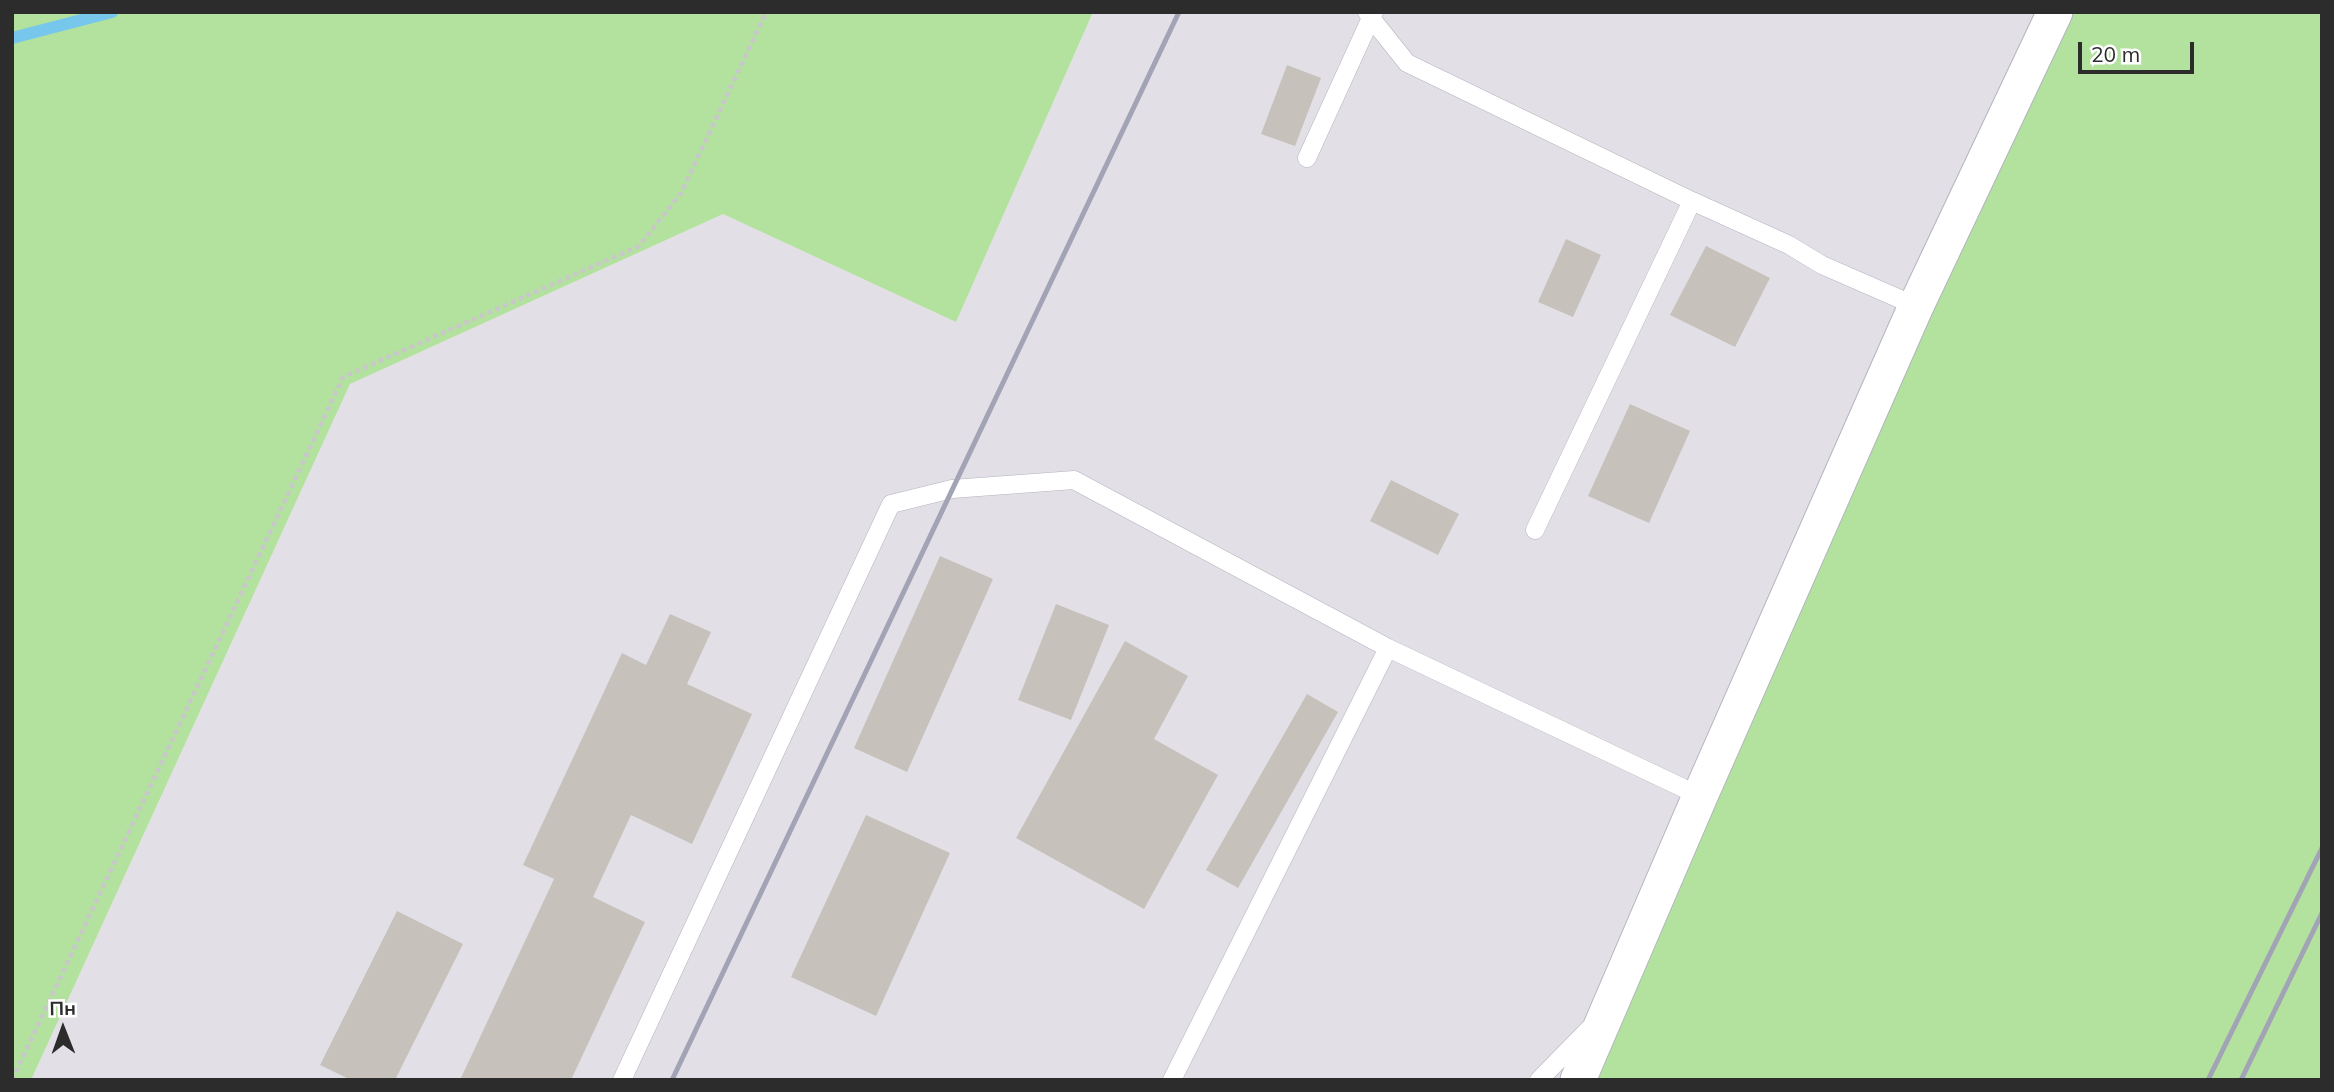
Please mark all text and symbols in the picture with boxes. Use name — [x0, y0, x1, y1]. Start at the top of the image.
scale bar — [2082, 28, 2198, 72]
text: 20 m — [2091, 41, 2140, 67]
north arrow — [28, 994, 98, 1064]
text: Пн — [49, 996, 76, 1020]

